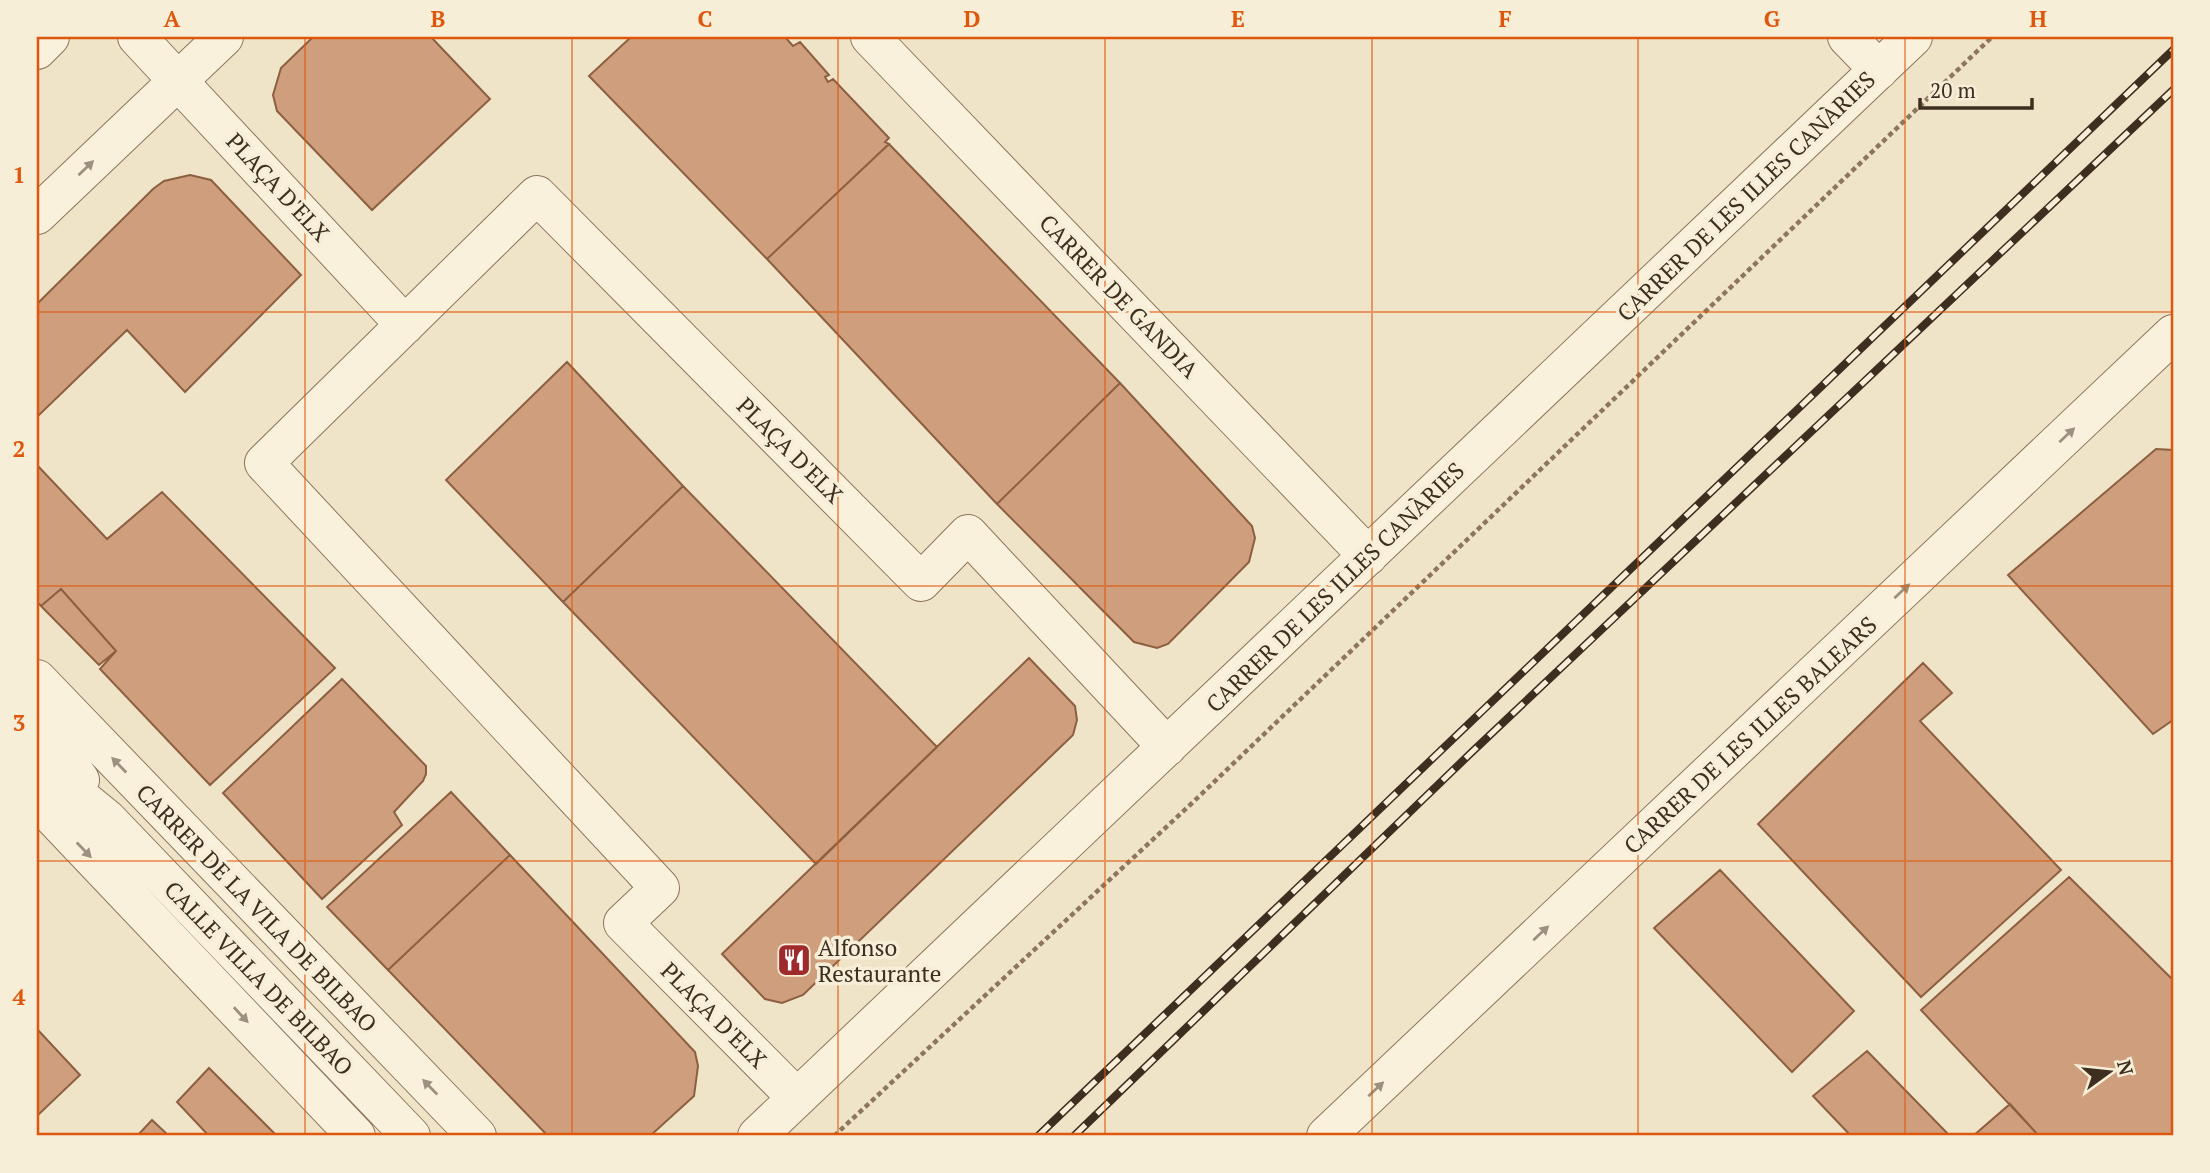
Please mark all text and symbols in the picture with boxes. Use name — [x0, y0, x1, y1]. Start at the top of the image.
text: A — [164, 3, 181, 34]
text: B — [431, 3, 446, 34]
text: C — [698, 3, 713, 34]
text: D — [964, 3, 981, 34]
text: E — [1231, 3, 1245, 34]
text: F — [1498, 3, 1512, 34]
text: G — [1764, 3, 1781, 34]
text: H — [2029, 3, 2047, 34]
street label: CARRER DE LES ILLES CANÀRIES — [1610, 64, 1882, 328]
scale bar — [1920, 66, 2032, 110]
text: 20 m — [1930, 76, 1976, 104]
street label: PLAÇA D'ELX — [220, 126, 337, 249]
text: 1 — [13, 159, 26, 190]
one-way arrow — [77, 160, 94, 176]
street label: CARRER DE GANDIA — [1033, 207, 1206, 385]
street label: PLAÇA D'ELX — [730, 390, 850, 510]
one-way arrow — [2058, 427, 2075, 443]
text: 2 — [13, 433, 26, 464]
street label: CARRER DE LES ILLES CANÀRIES — [1199, 455, 1471, 719]
one-way arrow — [1893, 583, 1911, 599]
street label: CARRER DE LES ILLES BALEARS — [1617, 609, 1883, 861]
text: 3 — [13, 707, 26, 738]
one-way arrow — [111, 757, 127, 774]
street label: CARRER DE LA VILA DE BILBAO — [130, 777, 384, 1039]
one-way arrow — [75, 841, 91, 858]
street label: CALLE VILLA DE BILBAO — [158, 874, 360, 1082]
one-way arrow — [1532, 925, 1549, 941]
place label: Alfonso Restaurante — [818, 932, 941, 989]
restaurant icon: Alfonso Restaurante — [775, 941, 813, 979]
street label: PLAÇA D'ELX — [654, 955, 774, 1075]
text: 4 — [13, 981, 26, 1012]
one-way arrow — [232, 1006, 248, 1023]
north arrow — [2074, 1036, 2144, 1106]
text: N — [2112, 1057, 2140, 1078]
one-way arrow — [422, 1079, 438, 1095]
one-way arrow — [1367, 1082, 1384, 1098]

